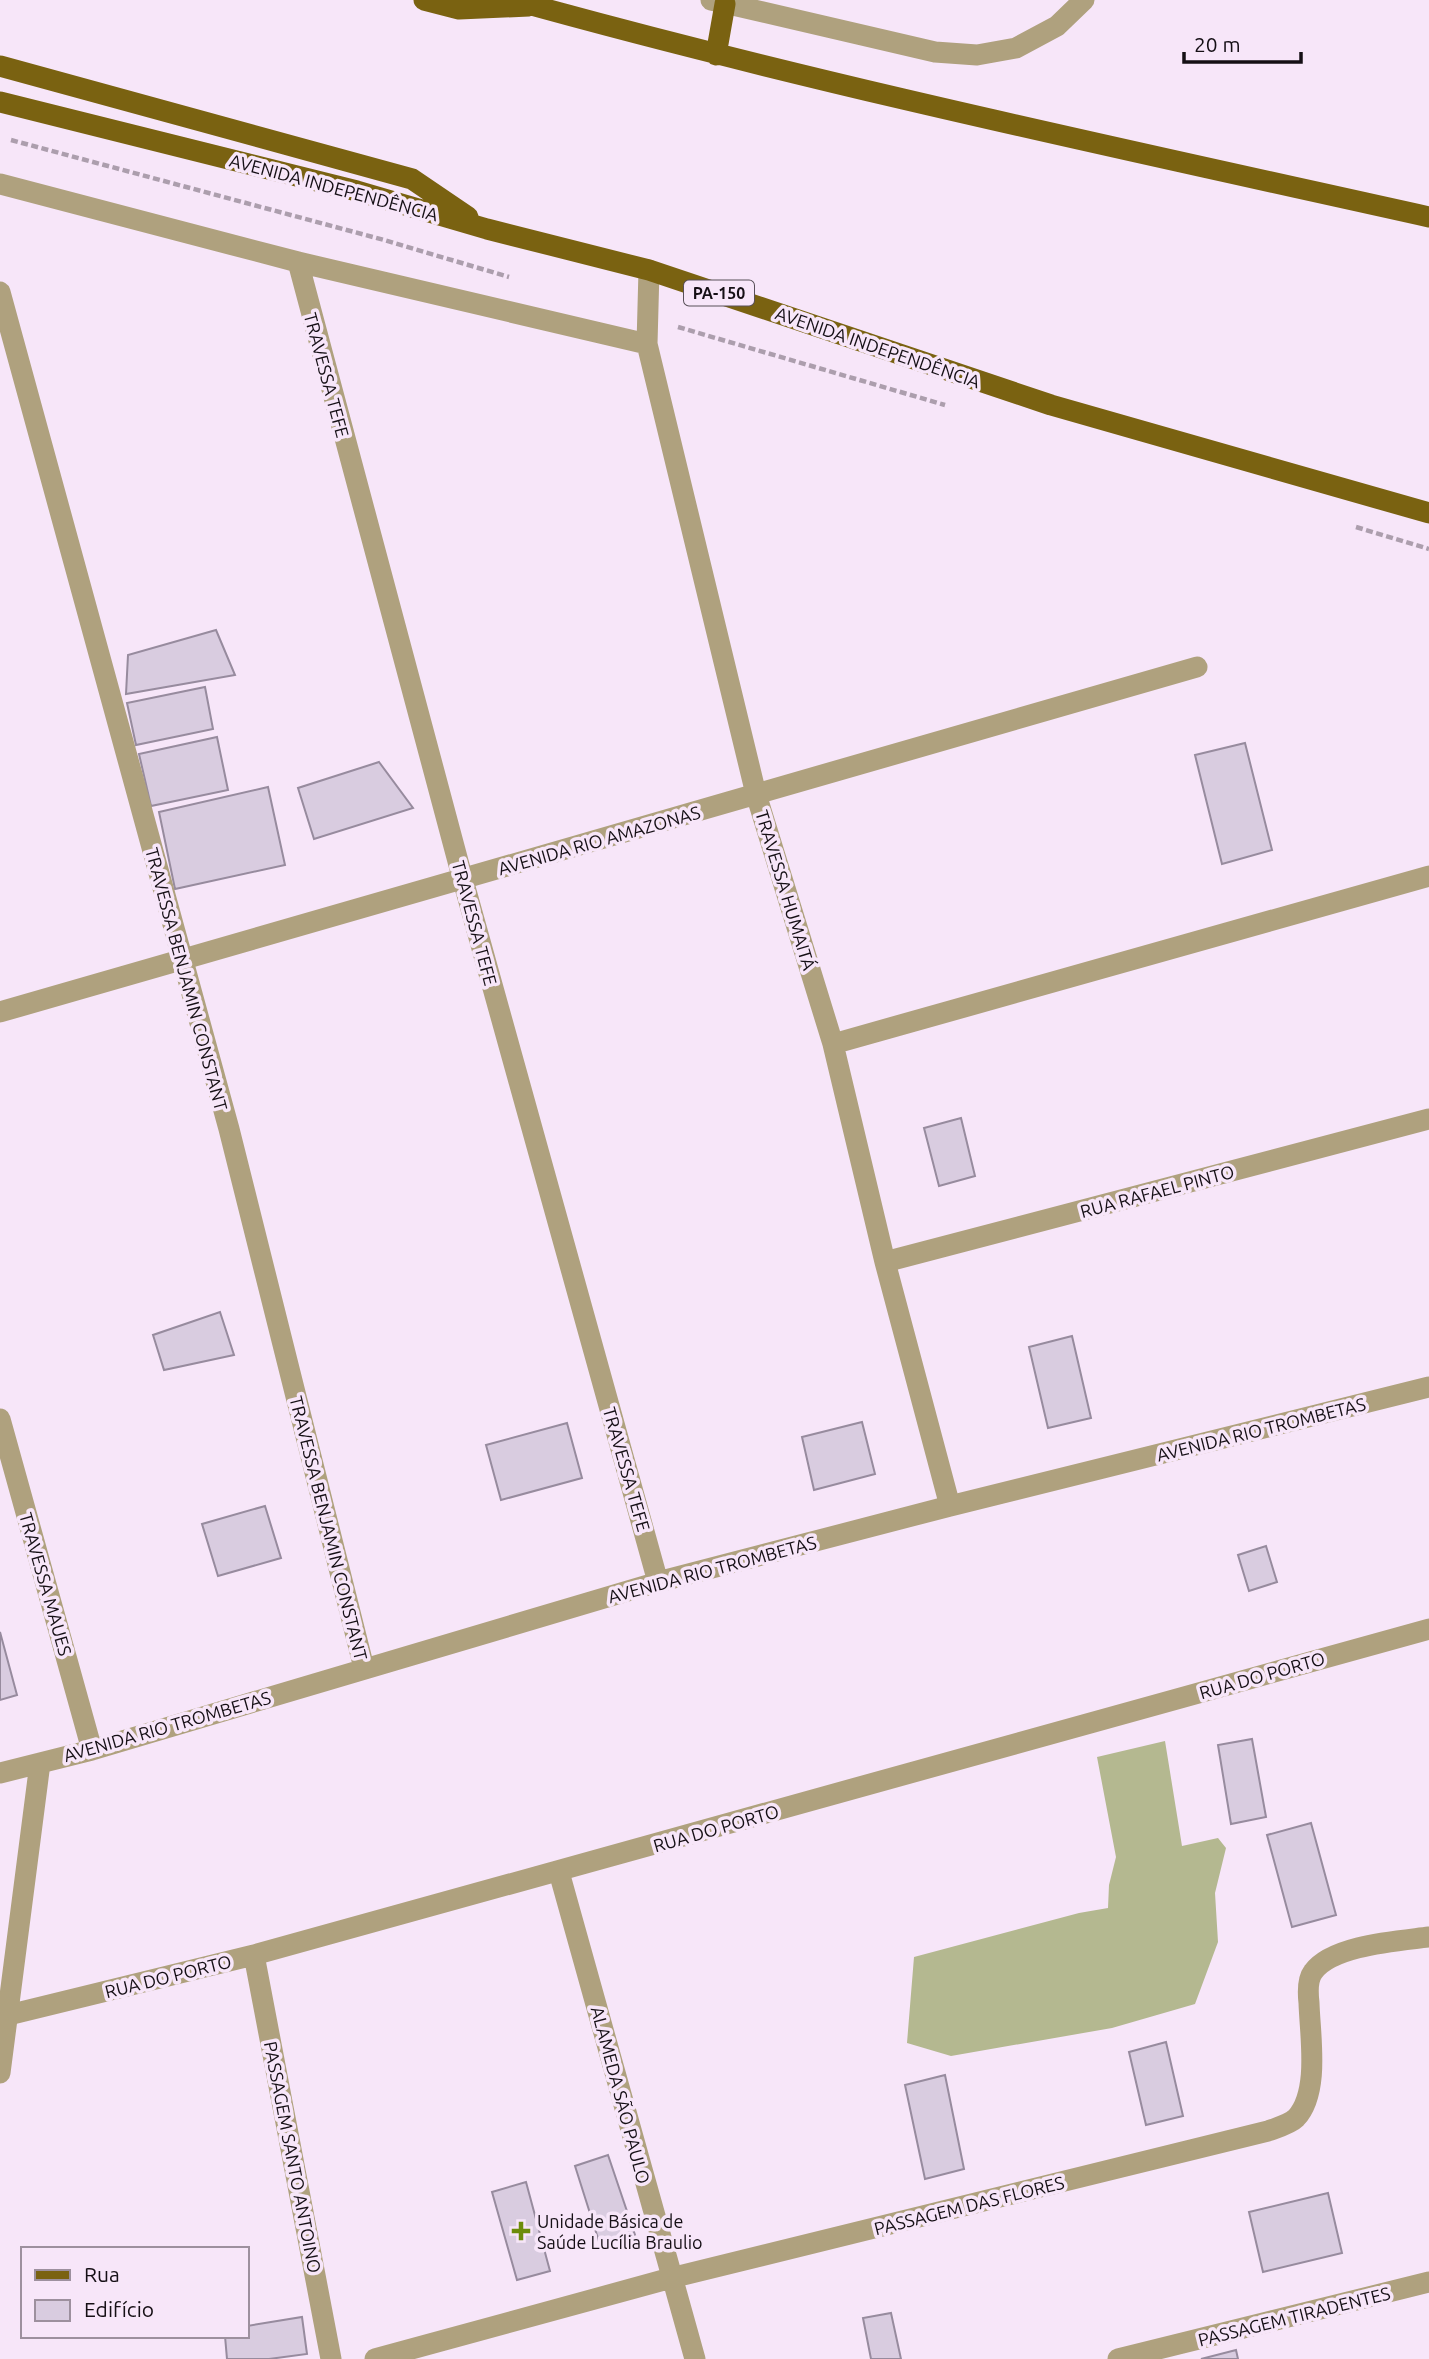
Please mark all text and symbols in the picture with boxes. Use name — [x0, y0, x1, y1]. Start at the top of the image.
scale bar — [1184, 21, 1301, 65]
text: 20 m — [1194, 32, 1241, 56]
street label: AVENIDA INDEPENDÊNCIA — [228, 149, 441, 225]
road number: PA-150 — [684, 280, 754, 306]
street label: AVENIDA INDEPENDÊNCIA — [773, 302, 984, 392]
street label: TRAVESSA TEFE — [301, 310, 353, 440]
street label: AVENIDA RIO AMAZONAS — [496, 802, 702, 878]
street label: TRAVESSA HUMAITÁ — [752, 807, 821, 973]
street label: TRAVESSA BENJAMIN CONSTANT — [142, 845, 232, 1113]
street label: TRAVESSA TEFE — [449, 858, 501, 988]
street label: RUA RAFAEL PINTO — [1078, 1161, 1236, 1221]
street label: AVENIDA RIO TROMBETAS — [1154, 1393, 1368, 1465]
street label: TRAVESSA BENJAMIN CONSTANT — [286, 1394, 372, 1662]
street label: TRAVESSA TEFE — [600, 1405, 654, 1533]
street label: TRAVESSA MAUES — [16, 1510, 76, 1658]
street label: AVENIDA RIO TROMBETAS — [606, 1532, 818, 1606]
street label: RUA DO PORTO — [1197, 1648, 1327, 1702]
street label: AVENIDA RIO TROMBETAS — [61, 1687, 273, 1765]
street label: RUA DO PORTO — [651, 1801, 781, 1855]
street label: RUA DO PORTO — [103, 1951, 233, 2001]
street label: ALAMEDA SÃO PAULO — [588, 2004, 655, 2186]
street label: PASSAGEM SANTO ANTOINO — [261, 2039, 325, 2275]
street label: PASSAGEM DAS FLORES — [872, 2172, 1066, 2238]
place label: Unidade Básica de Saúde Lucília Braulio — [537, 2211, 703, 2252]
marker: Unidade Básica de Saúde Lucília Braulio — [511, 2221, 531, 2241]
legend — [21, 2247, 248, 2338]
text: Rua — [84, 2262, 120, 2286]
street label: PASSAGEM TIRADENTES — [1196, 2282, 1392, 2350]
text: Edifício — [84, 2297, 154, 2321]

